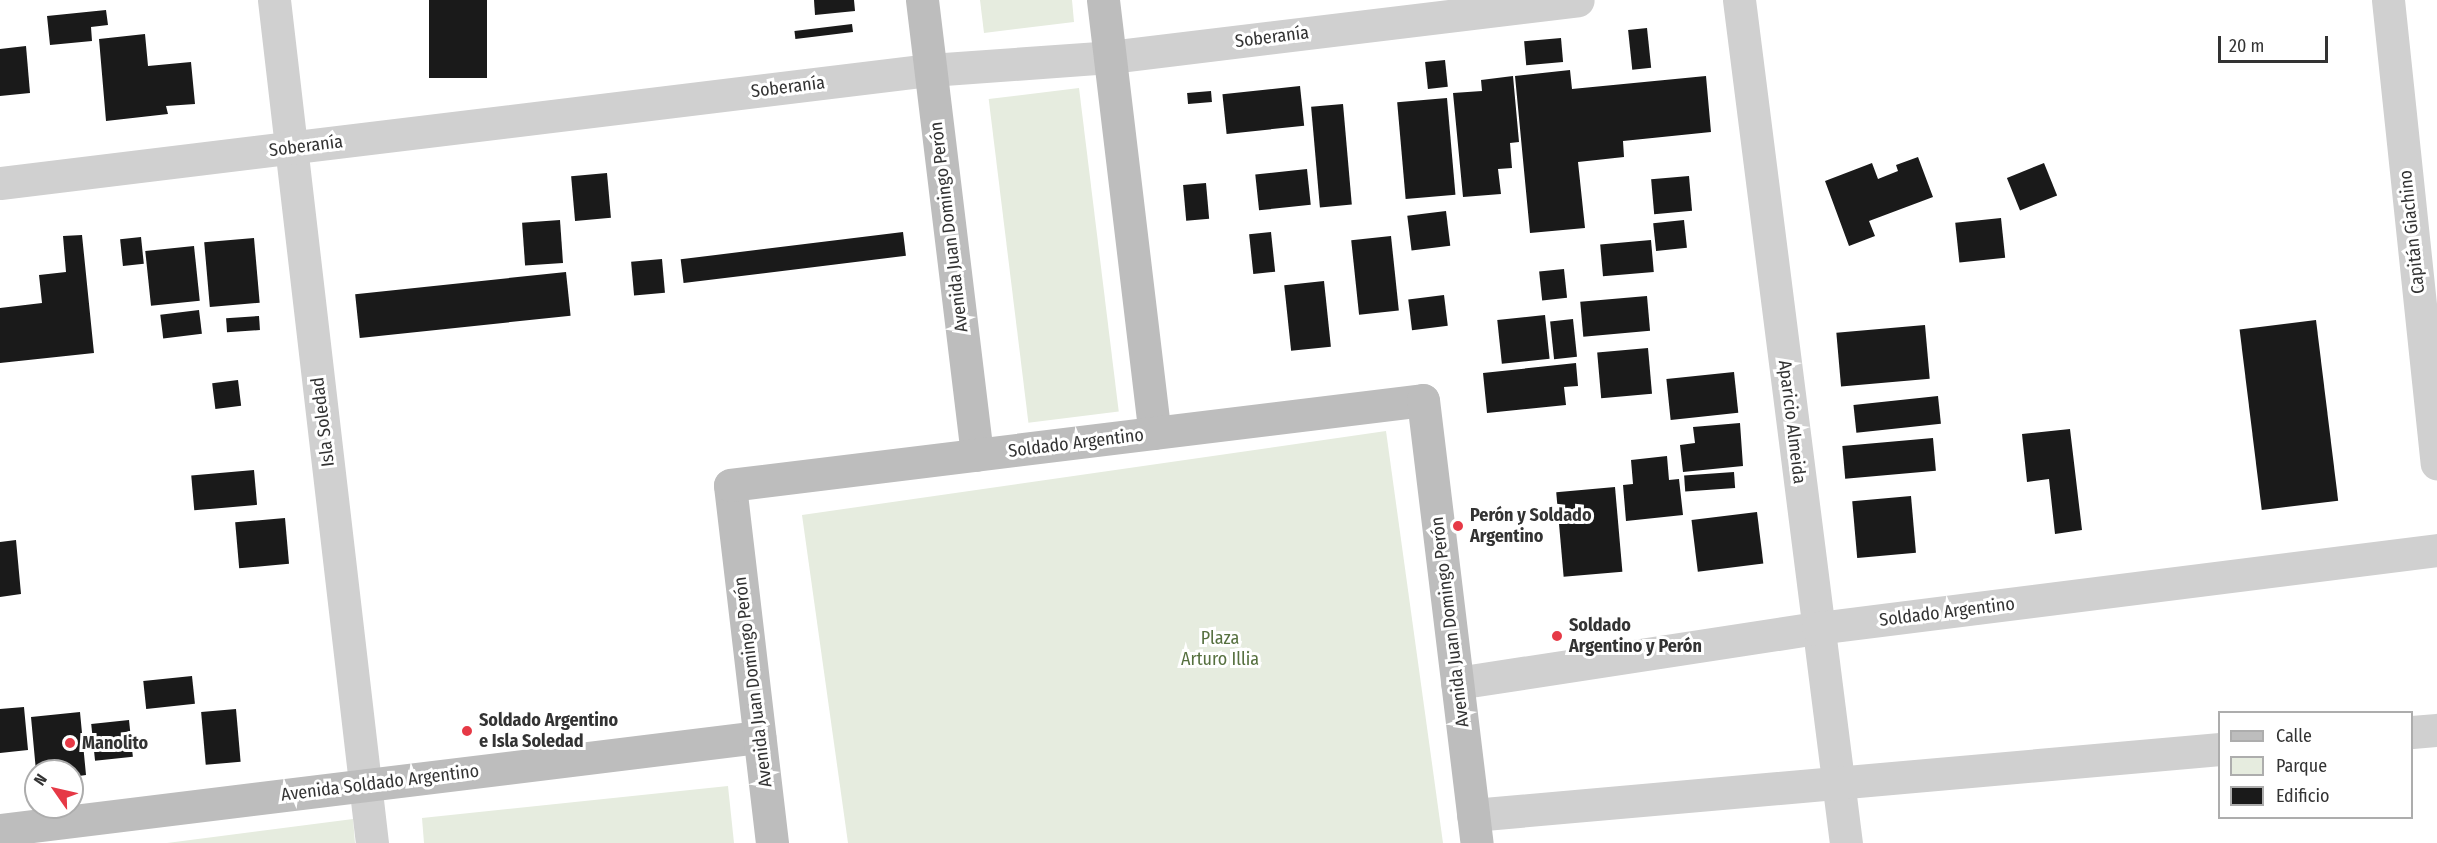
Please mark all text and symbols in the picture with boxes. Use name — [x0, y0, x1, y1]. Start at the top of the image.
street label: Soberanía — [1234, 22, 1310, 52]
scale bar — [2221, 24, 2330, 62]
text: 20 m — [2229, 35, 2264, 57]
street label: Soberanía — [750, 72, 826, 102]
street label: Avenida Juan Domingo Perón — [925, 120, 973, 334]
street label: Soberanía — [268, 131, 344, 161]
street label: Capitán Giachino — [2395, 169, 2429, 295]
street label: Aparicio Almeida — [1774, 359, 1810, 485]
street label: Isla Soledad — [307, 376, 339, 468]
street label: Soldado Argentino — [1007, 424, 1145, 462]
place label: Perón y Soldado Argentino — [1470, 505, 1592, 548]
street label: Avenida Juan Domingo Perón — [1426, 515, 1474, 729]
marker: Perón y Soldado Argentino — [1451, 519, 1465, 533]
street label: Avenida Juan Domingo Perón — [729, 575, 777, 789]
street label: Soldado Argentino — [1878, 593, 2016, 631]
place label: Soldado Argentino y Perón — [1569, 615, 1702, 658]
park label: Plaza Arturo Illia — [1181, 628, 1259, 670]
marker: Soldado Argentino y Perón — [1550, 629, 1564, 643]
place label: Soldado Argentino e Isla Soledad — [479, 710, 618, 752]
legend — [2218, 711, 2413, 819]
marker: Soldado Argentino e Isla Soledad — [460, 724, 474, 738]
text: Calle — [2276, 725, 2312, 747]
place label: Manolito — [82, 732, 148, 754]
marker: Manolito — [63, 736, 77, 750]
text: Parque — [2276, 755, 2327, 777]
north arrow — [24, 759, 84, 819]
street label: Avenida Soldado Argentino — [280, 760, 480, 806]
text: N — [30, 770, 51, 789]
text: Edificio — [2276, 785, 2329, 807]

